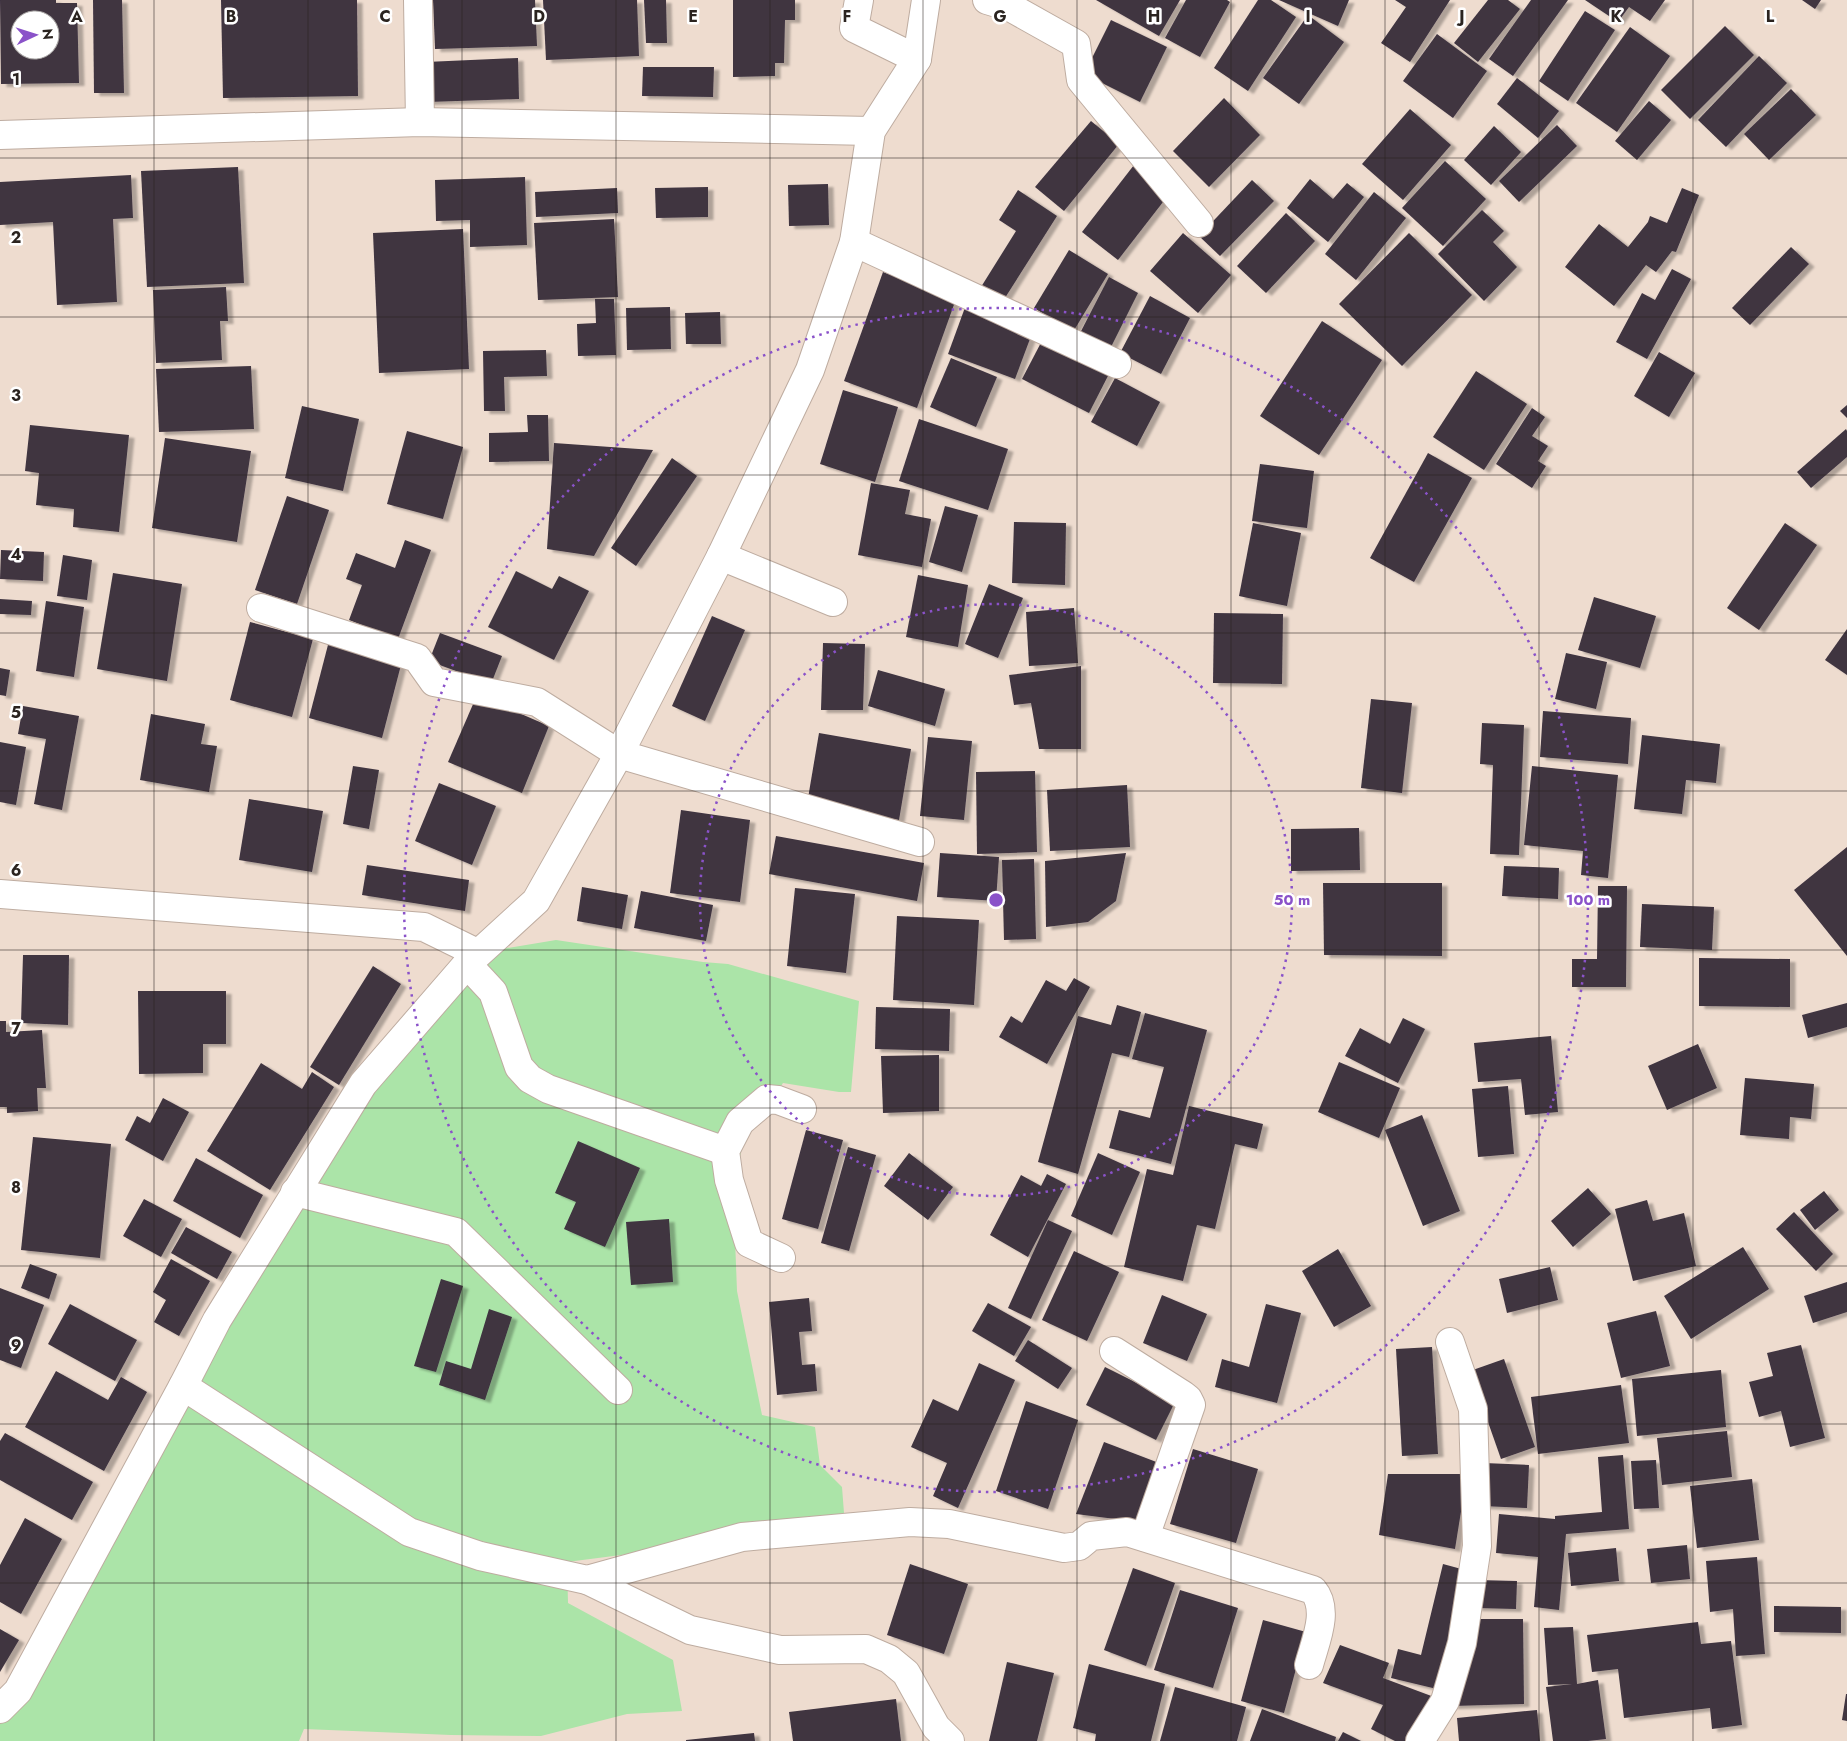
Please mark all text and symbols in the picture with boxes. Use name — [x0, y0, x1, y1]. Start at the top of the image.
text: A — [70, 5, 83, 28]
text: B — [226, 5, 236, 28]
text: C — [379, 5, 391, 28]
text: D — [533, 5, 545, 28]
text: E — [688, 5, 698, 28]
text: F — [843, 5, 851, 28]
text: G — [993, 5, 1007, 28]
text: H — [1148, 5, 1160, 28]
text: I — [1305, 5, 1311, 28]
text: J — [1456, 5, 1465, 28]
text: K — [1610, 5, 1622, 28]
text: L — [1766, 5, 1775, 28]
north arrow — [10, 10, 60, 60]
text: N — [38, 28, 58, 40]
text: 1 — [12, 68, 20, 91]
text: 2 — [11, 226, 21, 249]
text: 3 — [11, 384, 21, 407]
text: 4 — [10, 543, 22, 566]
text: 5 — [11, 701, 21, 724]
text: 6 — [11, 859, 21, 882]
text: 50 m — [1274, 889, 1310, 911]
text: 100 m — [1566, 889, 1610, 911]
centre of rings — [987, 891, 1005, 909]
text: 7 — [11, 1017, 21, 1040]
text: 8 — [11, 1176, 21, 1199]
text: 9 — [11, 1334, 21, 1357]

